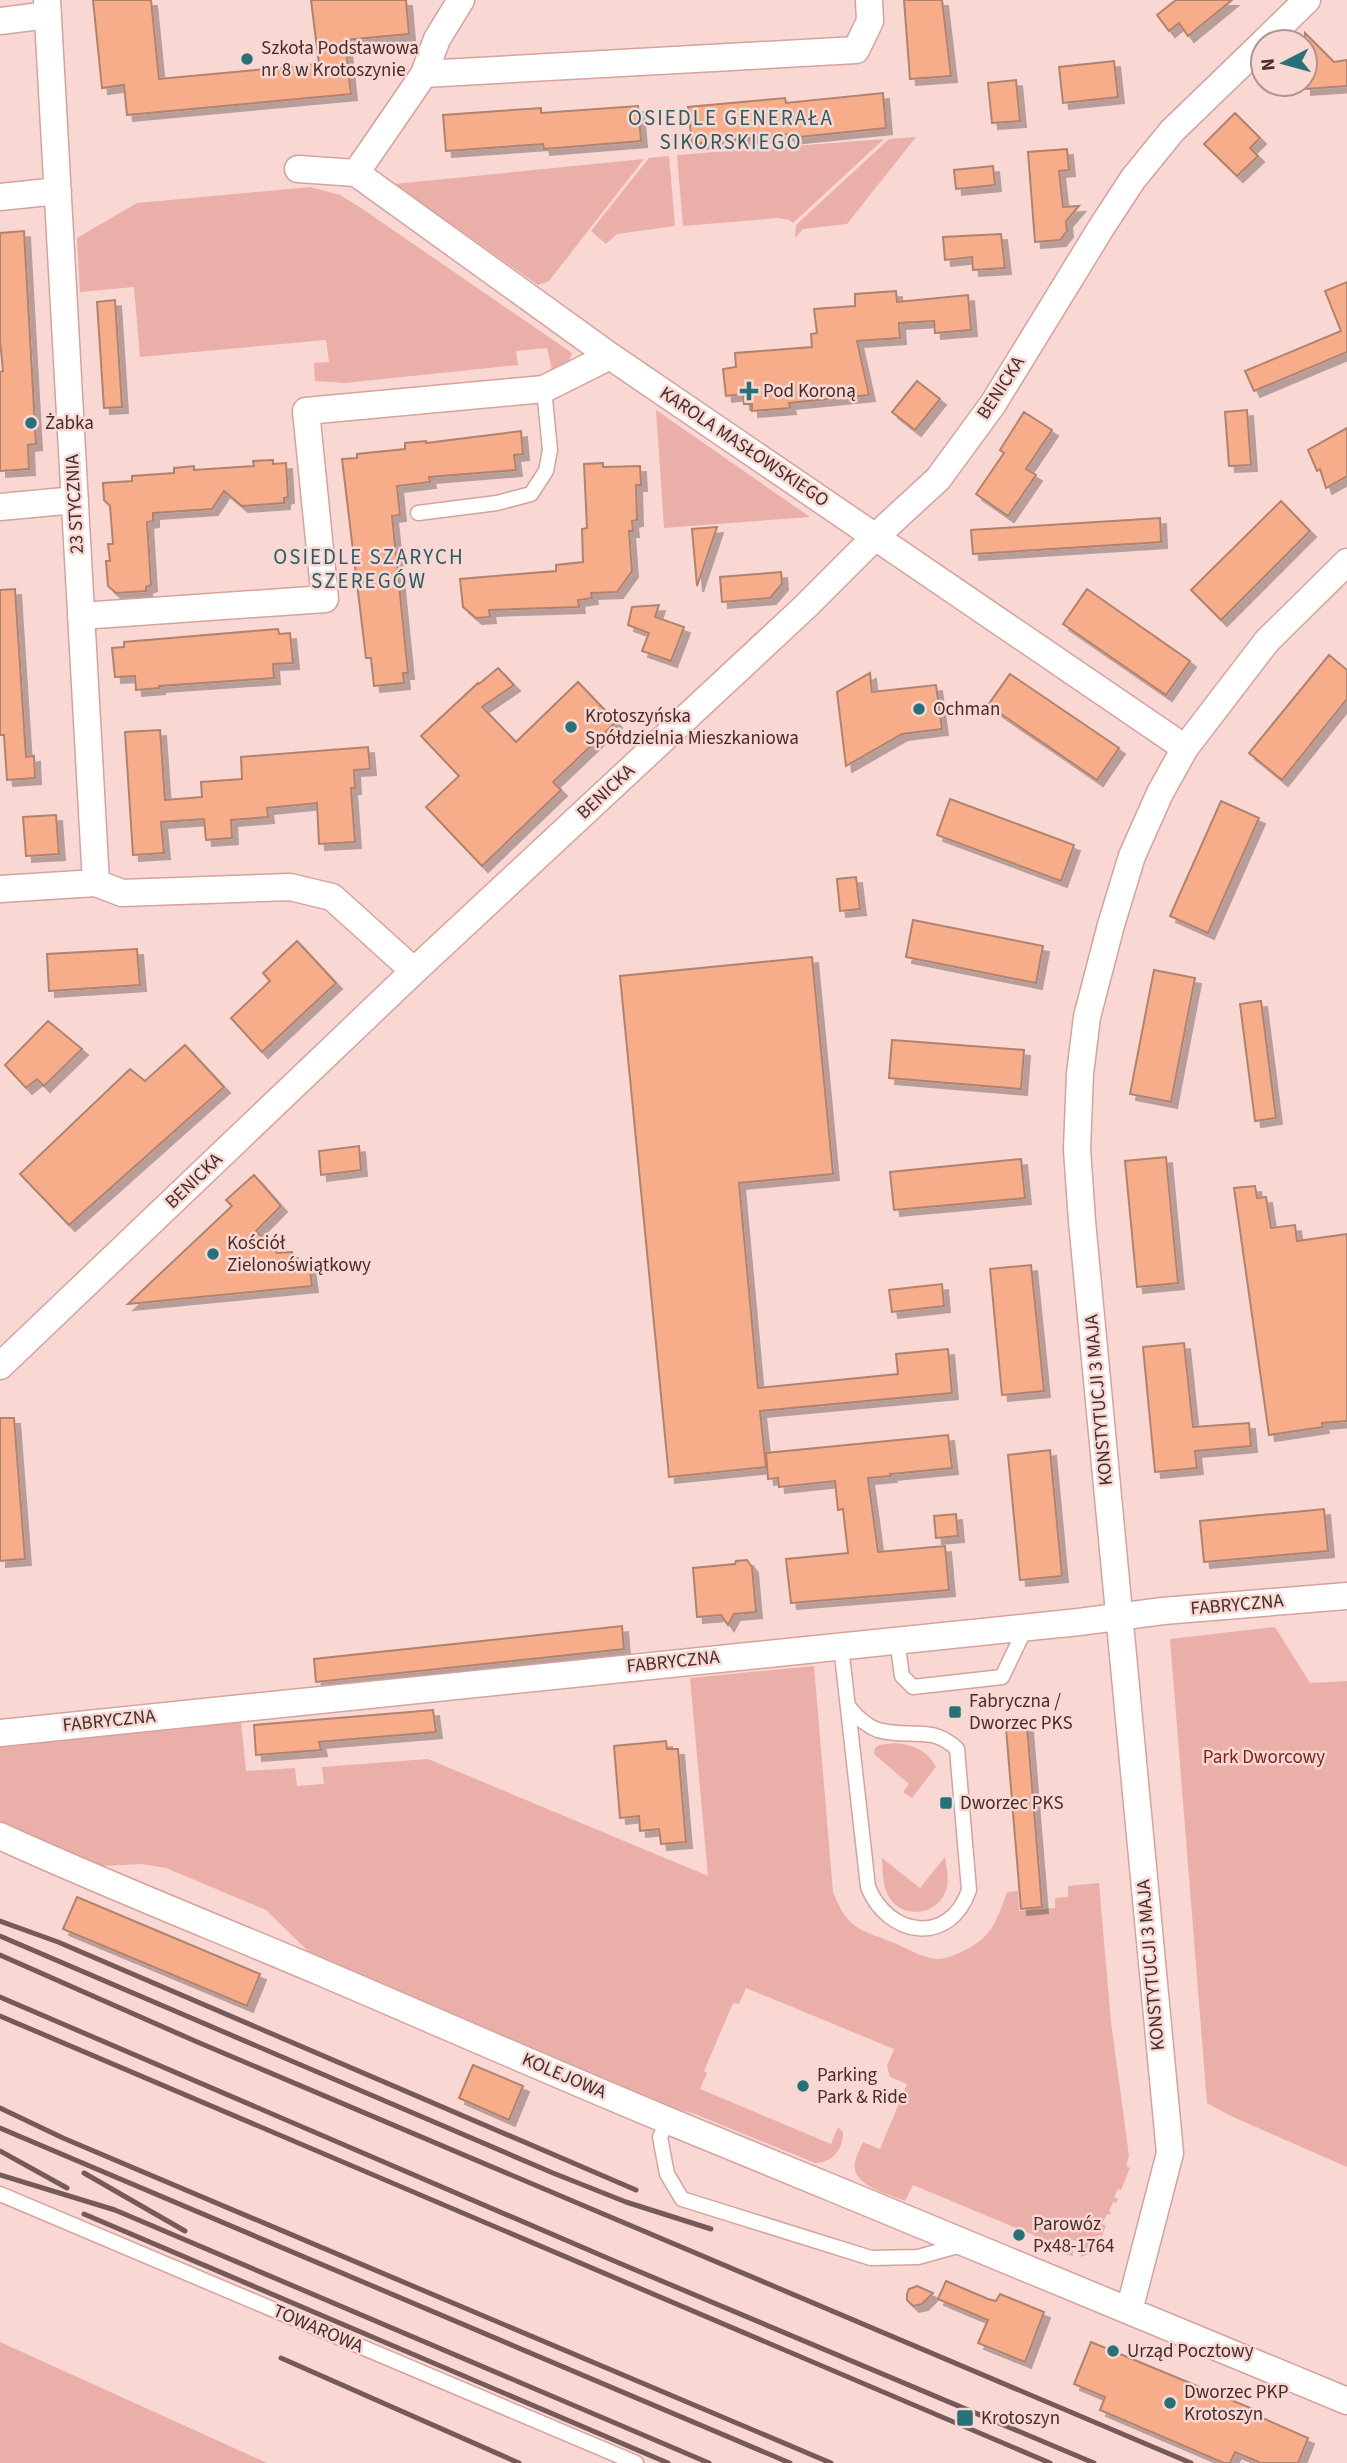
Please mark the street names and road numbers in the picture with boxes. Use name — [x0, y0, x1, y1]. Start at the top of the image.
street label: BENICKA — [970, 351, 1032, 425]
street label: KAROLA MASŁOWSKIEGO — [654, 380, 834, 514]
street label: 23 STYCZNIA — [59, 453, 91, 554]
street label: BENICKA — [571, 758, 641, 826]
street label: BENICKA — [159, 1146, 229, 1215]
street label: KONSTYTUCJI 3 MAJA — [1078, 1313, 1120, 1487]
street label: FABRYCZNA — [1189, 1587, 1285, 1623]
street label: FABRYCZNA — [625, 1644, 721, 1680]
street label: FABRYCZNA — [61, 1703, 157, 1739]
street label: KONSTYTUCJI 3 MAJA — [1130, 1878, 1172, 2052]
street label: KOLEJOWA — [518, 2046, 611, 2106]
street label: TOWAROWA — [269, 2298, 368, 2360]

